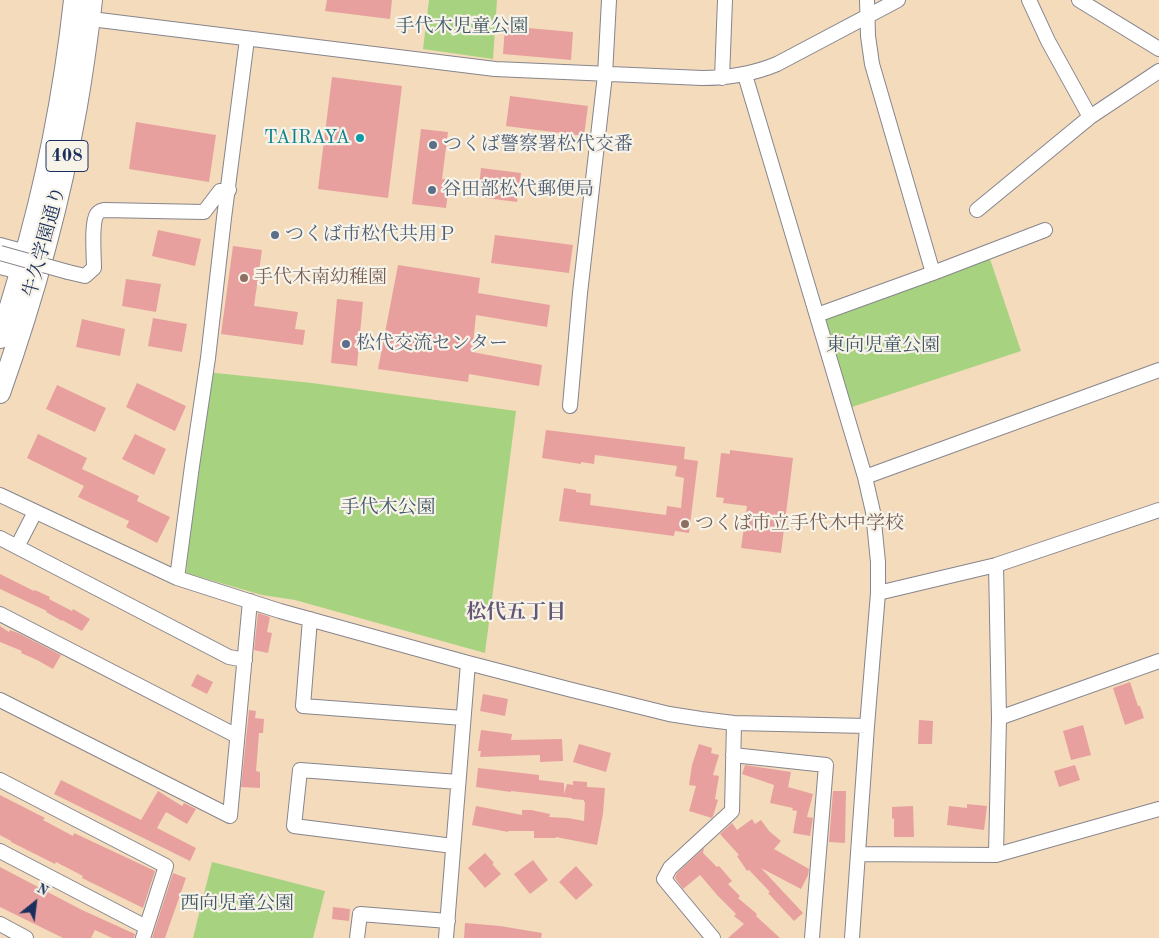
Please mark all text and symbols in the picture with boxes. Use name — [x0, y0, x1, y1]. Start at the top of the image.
park label: 手代木児童公園 — [396, 16, 528, 38]
place label: TAIRAYA — [264, 127, 350, 149]
marker: TAIRAYA — [354, 132, 366, 144]
place label: つくば警察署松代交番 — [443, 134, 633, 156]
marker: つくば警察署松代交番 — [427, 139, 439, 151]
road number: 408 — [46, 140, 88, 172]
place label: 谷田部松代郵便局 — [442, 179, 594, 201]
street label: 牛久学園通り — [19, 184, 71, 300]
marker: 谷田部松代郵便局 — [426, 184, 438, 196]
place label: つくば市松代共用Ｐ — [285, 224, 456, 246]
marker: つくば市松代共用Ｐ — [269, 229, 281, 241]
place label: 手代木南幼稚園 — [254, 267, 387, 289]
marker: 手代木南幼稚園 — [238, 272, 250, 284]
place label: 松代交流センター — [356, 333, 508, 355]
park label: 東向児童公園 — [826, 335, 940, 357]
marker: 松代交流センター — [340, 338, 352, 350]
park label: 手代木公園 — [341, 497, 435, 519]
place label: つくば市立手代木中学校 — [695, 513, 904, 535]
marker: つくば市立手代木中学校 — [679, 518, 691, 530]
district label: 松代五丁目 — [466, 601, 566, 625]
north arrow — [10, 878, 60, 928]
text: N — [34, 881, 50, 899]
park label: 西向児童公園 — [180, 893, 294, 915]

